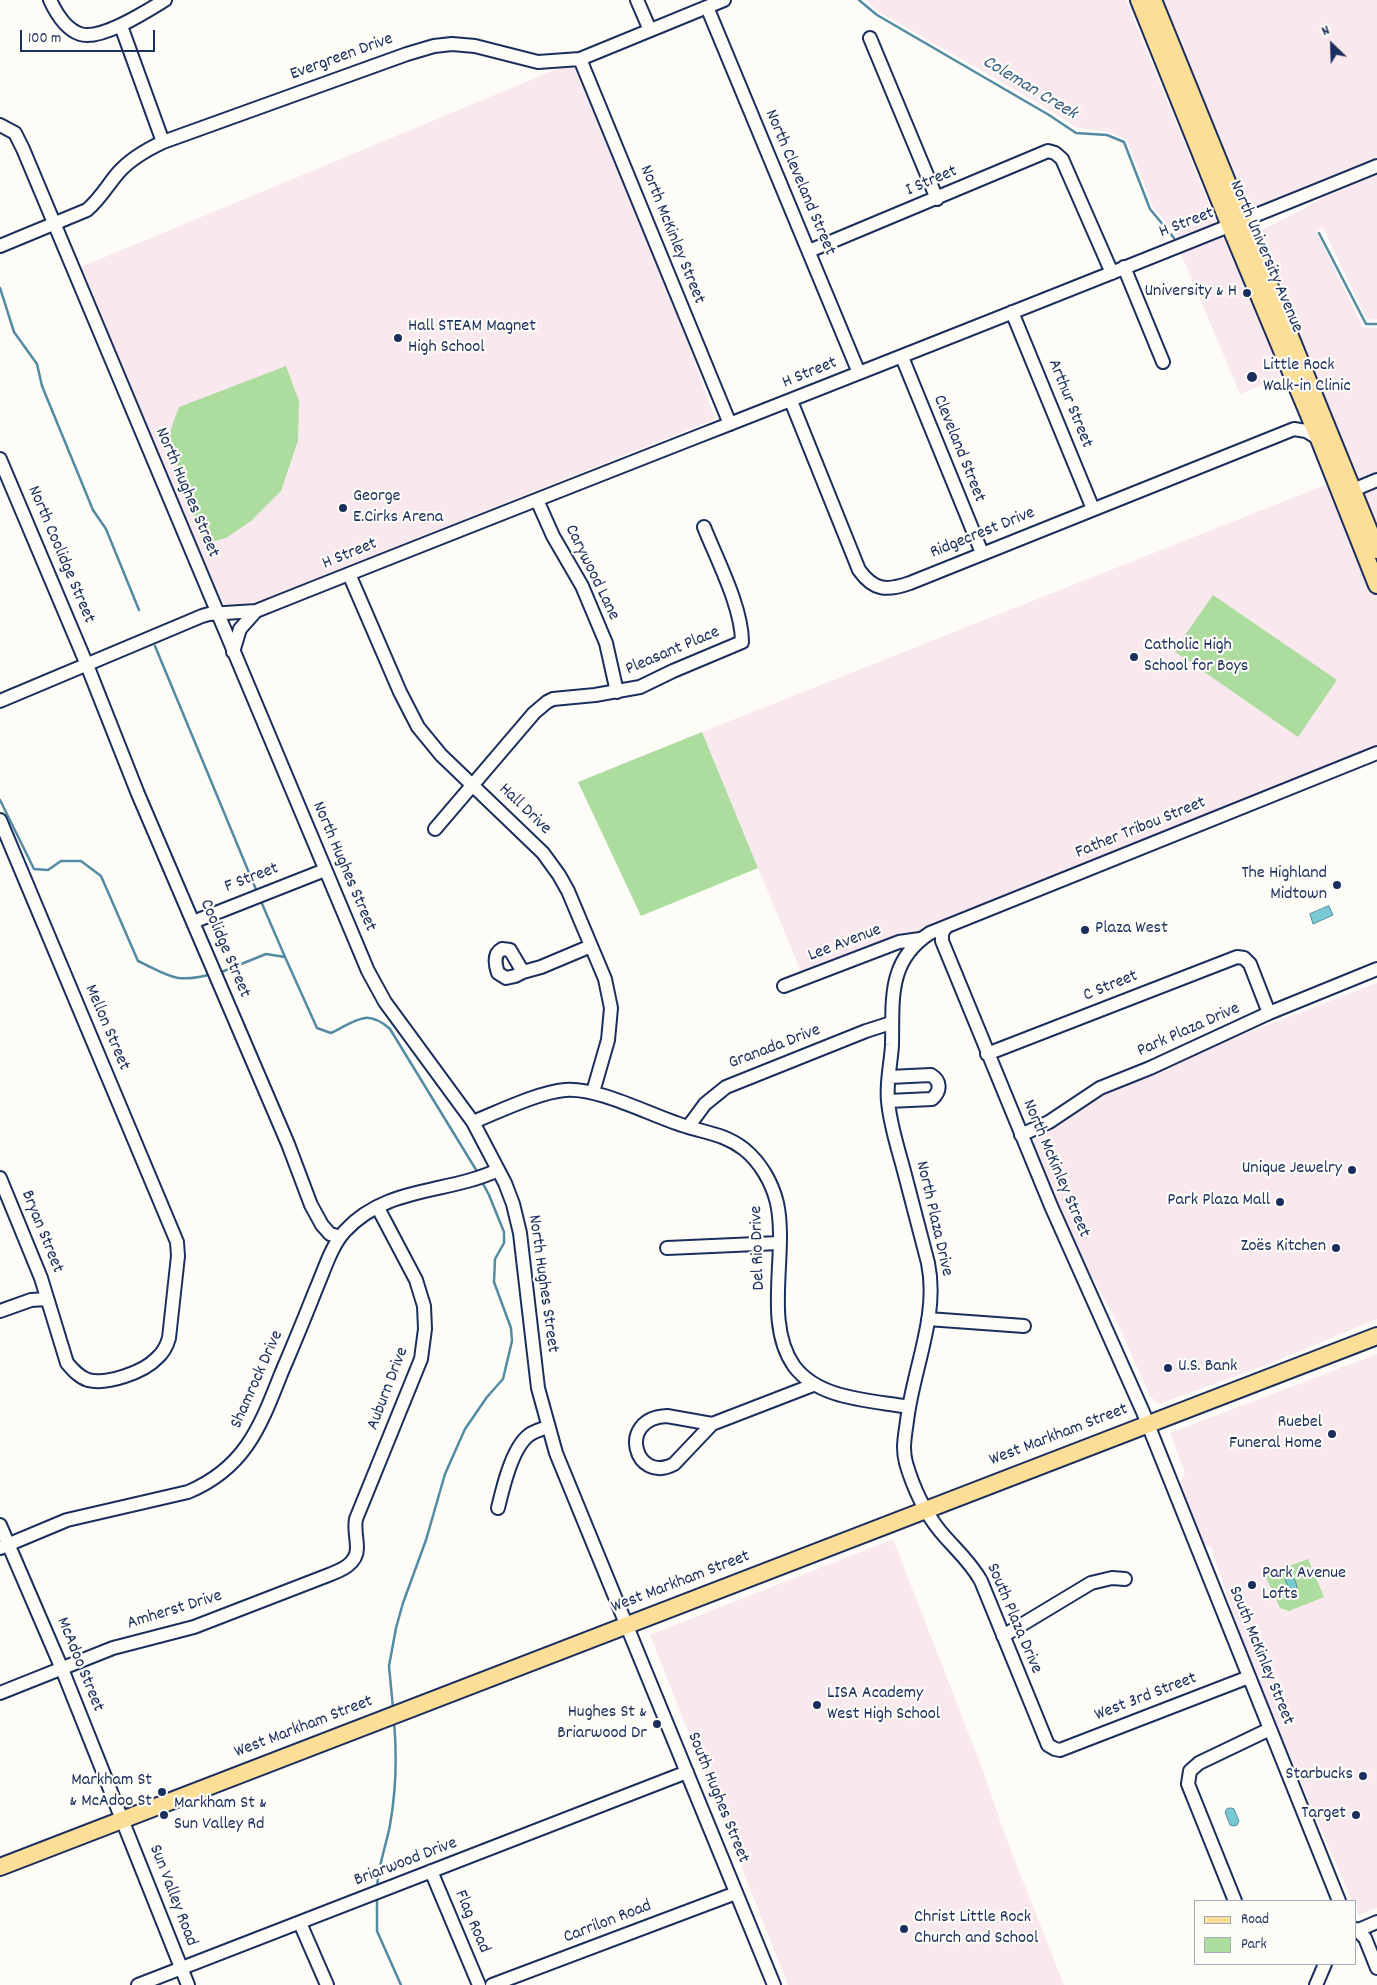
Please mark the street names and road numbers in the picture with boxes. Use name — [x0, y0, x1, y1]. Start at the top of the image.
street label: Evergreen Drive — [288, 29, 396, 87]
street label: North Cleveland Street — [758, 107, 840, 259]
street label: I Street — [903, 162, 961, 202]
street label: North McKinley Street — [633, 163, 709, 307]
street label: North University Avenue — [1223, 178, 1307, 336]
street label: H Street — [1156, 204, 1218, 244]
street label: H Street — [779, 353, 841, 395]
street label: Arthur Street — [1041, 357, 1097, 451]
street label: Cleveland Street — [927, 392, 989, 506]
street label: North Hughes Street — [149, 425, 223, 561]
street label: North Coolidge Street — [21, 483, 99, 627]
street label: Ridgecrest Drive — [927, 503, 1039, 565]
street label: Carywood Lane — [559, 522, 623, 624]
street label: H Street — [319, 534, 381, 576]
street label: Pleasant Place — [623, 623, 723, 681]
street label: Hall Drive — [493, 780, 555, 840]
street label: Father Tribou Street — [1073, 793, 1209, 865]
street label: North Hughes Street — [306, 799, 380, 935]
street label: F Street — [222, 859, 282, 899]
street label: Coolidge Street — [194, 897, 254, 1001]
street label: Lee Avenue — [805, 920, 885, 968]
street label: C Street — [1081, 966, 1141, 1008]
street label: Mellon Street — [78, 982, 134, 1074]
street label: Park Plaza Drive — [1134, 999, 1244, 1063]
street label: Granada Drive — [726, 1021, 824, 1075]
street label: North McKinley Street — [1016, 1097, 1094, 1241]
street label: North Plaza Drive — [909, 1159, 957, 1279]
street label: Bryan Street — [15, 1188, 67, 1276]
street label: Del Rio Drive — [747, 1205, 771, 1291]
street label: North Hughes Street — [522, 1214, 562, 1354]
street label: Shamrock Drive — [227, 1328, 289, 1432]
street label: Auburn Drive — [363, 1345, 415, 1433]
street label: West Markham Street — [987, 1400, 1131, 1472]
street label: West Markham Street — [609, 1547, 753, 1619]
street label: South Plaza Drive — [980, 1561, 1046, 1677]
street label: South McKinley Street — [1222, 1583, 1298, 1729]
street label: Amherst Drive — [125, 1586, 225, 1636]
street label: McAdoo Street — [50, 1615, 108, 1715]
street label: West 3rd Street — [1092, 1669, 1200, 1727]
street label: West Markham Street — [232, 1692, 376, 1764]
street label: South Hughes Street — [681, 1729, 753, 1867]
street label: Briarwood Drive — [351, 1833, 461, 1893]
street label: Sun Valley Road — [143, 1842, 201, 1950]
street label: Flag Road — [448, 1887, 494, 1957]
street label: Carrilon Road — [561, 1896, 655, 1950]

